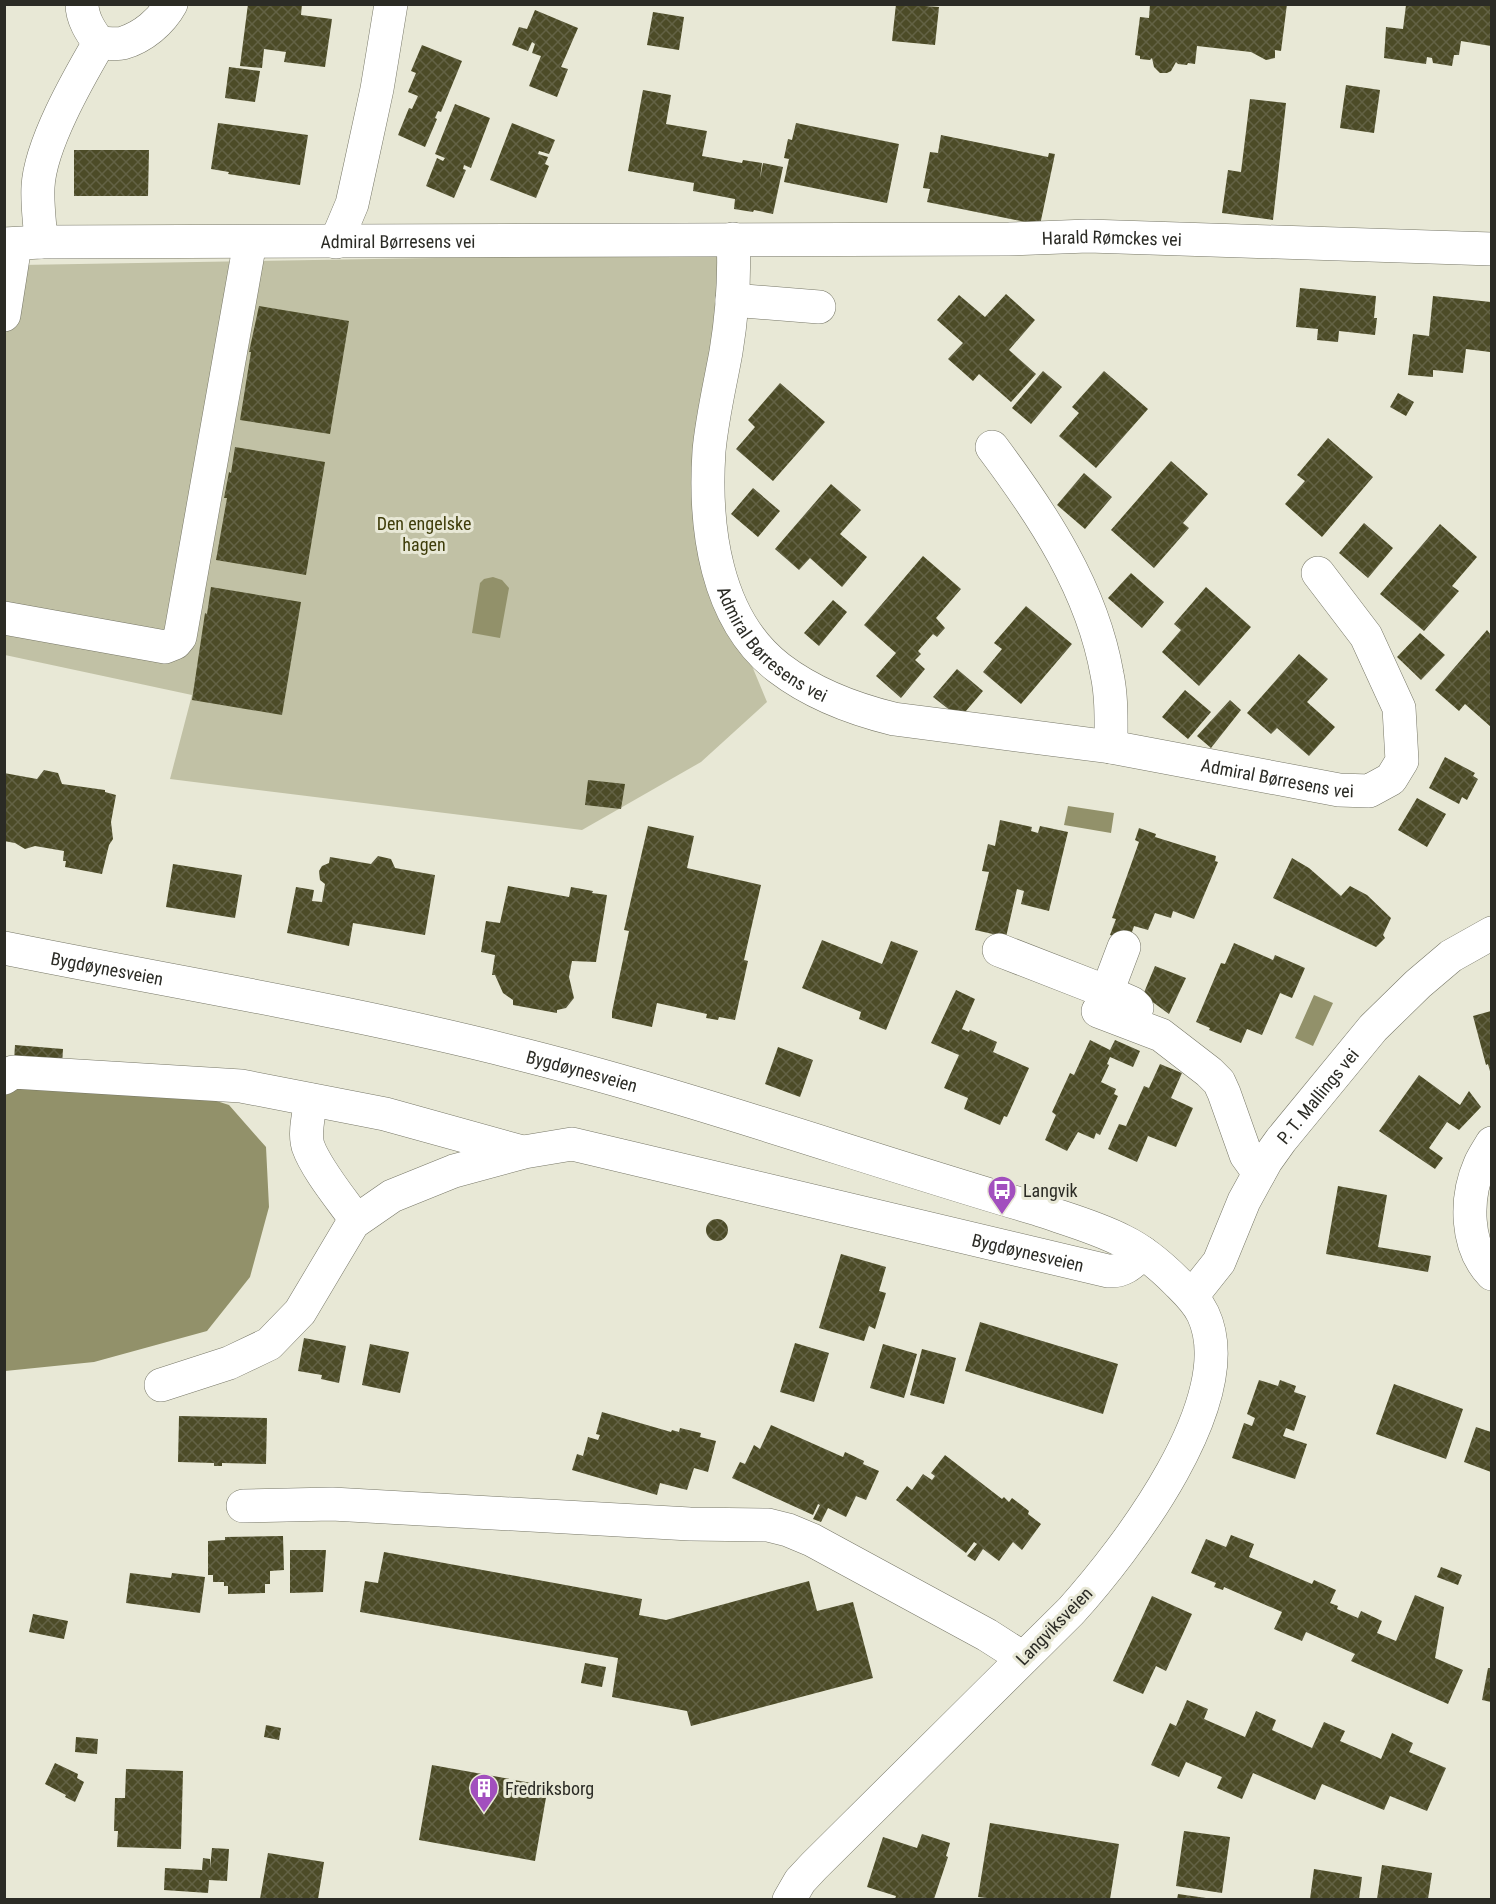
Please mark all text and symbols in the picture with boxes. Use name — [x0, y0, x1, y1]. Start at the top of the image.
street label: Harald Rømckes vei — [1041, 225, 1182, 250]
street label: Admiral Børresens vei — [320, 230, 475, 252]
park label: Den engelske hagen — [377, 513, 471, 555]
street label: Admiral Børresens vei — [714, 583, 831, 706]
street label: Admiral Børresens vei — [1199, 754, 1354, 801]
street label: Bygdøynesveien — [49, 947, 165, 989]
street label: P. T. Mallings vei — [1272, 1044, 1362, 1148]
street label: Bygdøynesveien — [524, 1046, 640, 1096]
bus stop icon: Langvik — [986, 1174, 1018, 1216]
place label: Langvik — [1023, 1180, 1078, 1201]
street label: Bygdøynesveien — [970, 1229, 1086, 1275]
street label: Langviksveien — [1012, 1583, 1096, 1669]
building icon: Fredriksborg — [468, 1772, 500, 1814]
place label: Fredriksborg — [505, 1778, 594, 1799]

